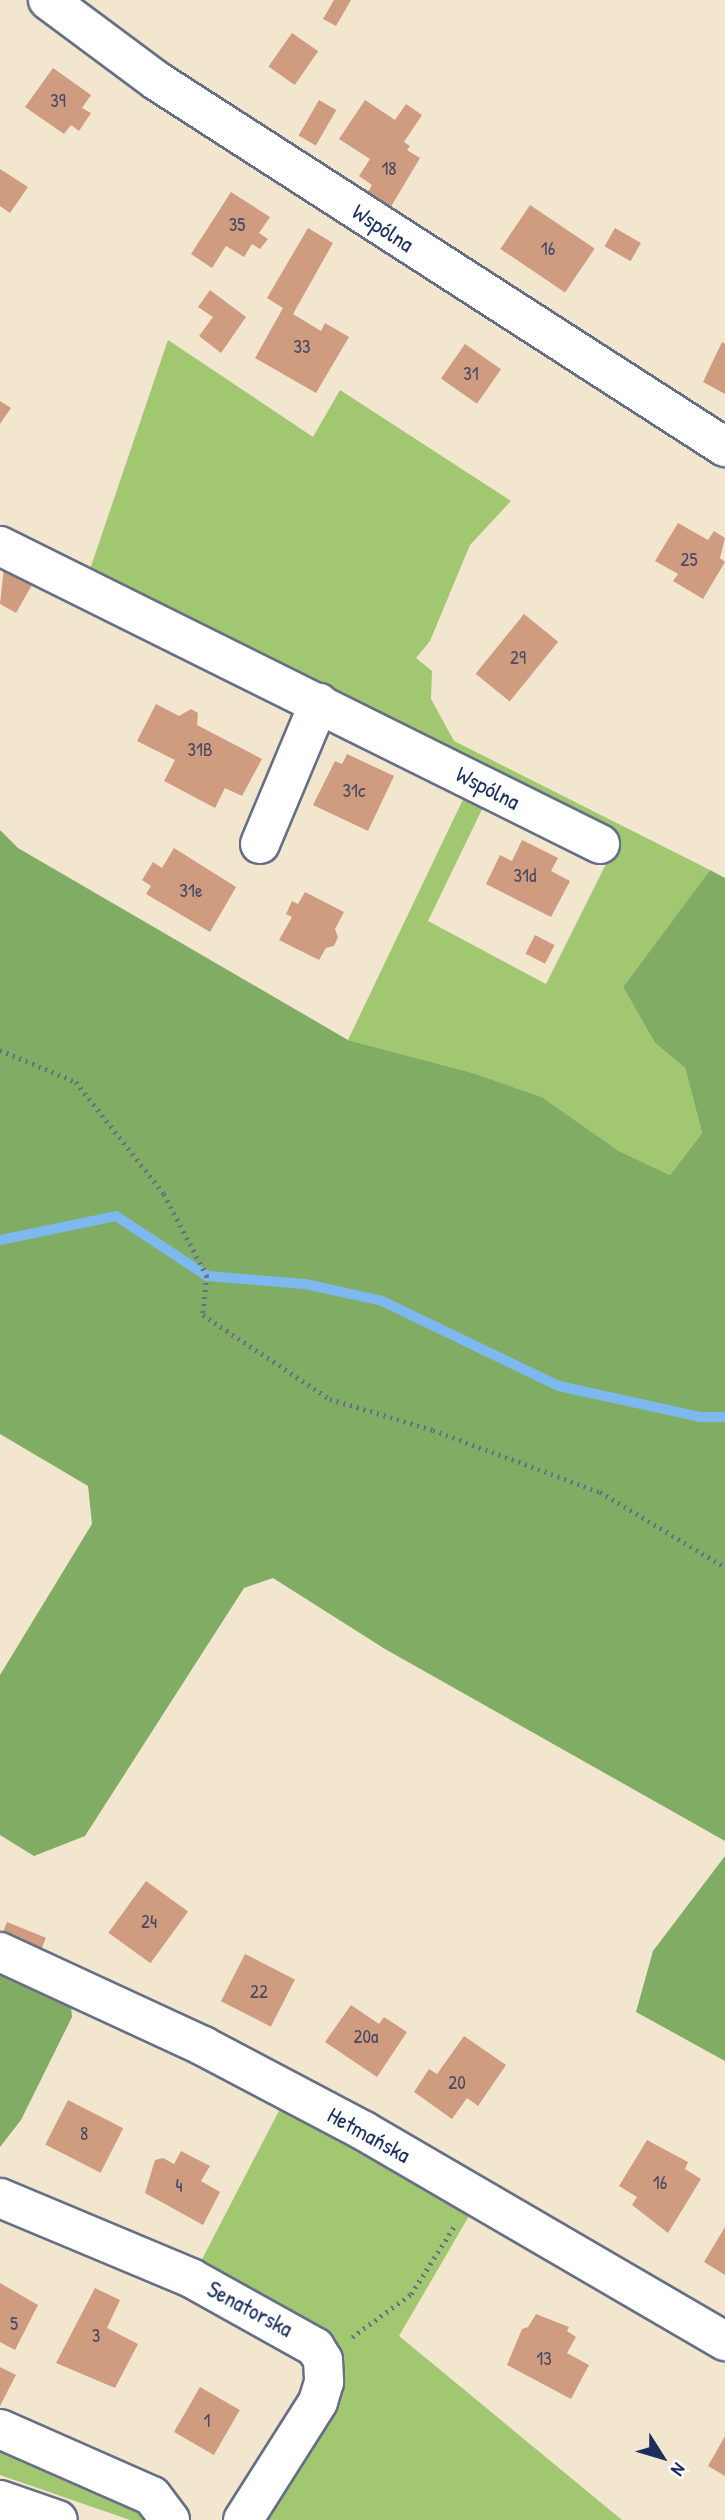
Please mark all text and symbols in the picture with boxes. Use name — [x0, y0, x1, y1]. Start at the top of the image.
house number: 39 — [50, 90, 66, 112]
house number: 18 — [381, 158, 397, 180]
street label: Wspólna — [347, 198, 419, 258]
house number: 35 — [229, 214, 245, 236]
house number: 16 — [541, 238, 555, 260]
house number: 33 — [293, 336, 311, 358]
house number: 31 — [463, 363, 479, 385]
house number: 25 — [681, 549, 697, 571]
house number: 29 — [510, 647, 526, 669]
house number: 31B — [187, 739, 213, 761]
street label: Wspólna — [452, 760, 524, 816]
house number: 31c — [343, 780, 365, 802]
house number: 31d — [514, 865, 536, 887]
house number: 31e — [180, 880, 202, 902]
house number: 24 — [141, 1911, 157, 1933]
house number: 22 — [250, 1981, 268, 2003]
house number: 20a — [354, 2026, 378, 2048]
house number: 20 — [448, 2072, 466, 2094]
street label: Hetmańska — [323, 2101, 415, 2169]
house number: 8 — [80, 2123, 88, 2145]
house number: 16 — [653, 2172, 667, 2194]
house number: 4 — [175, 2175, 183, 2197]
street label: Senatorska — [203, 2275, 297, 2343]
house number: 5 — [10, 2313, 18, 2335]
house number: 3 — [92, 2325, 100, 2347]
house number: 13 — [536, 2348, 552, 2370]
house number: 1 — [204, 2410, 210, 2432]
north arrow — [627, 2422, 697, 2492]
text: N — [665, 2458, 692, 2481]

